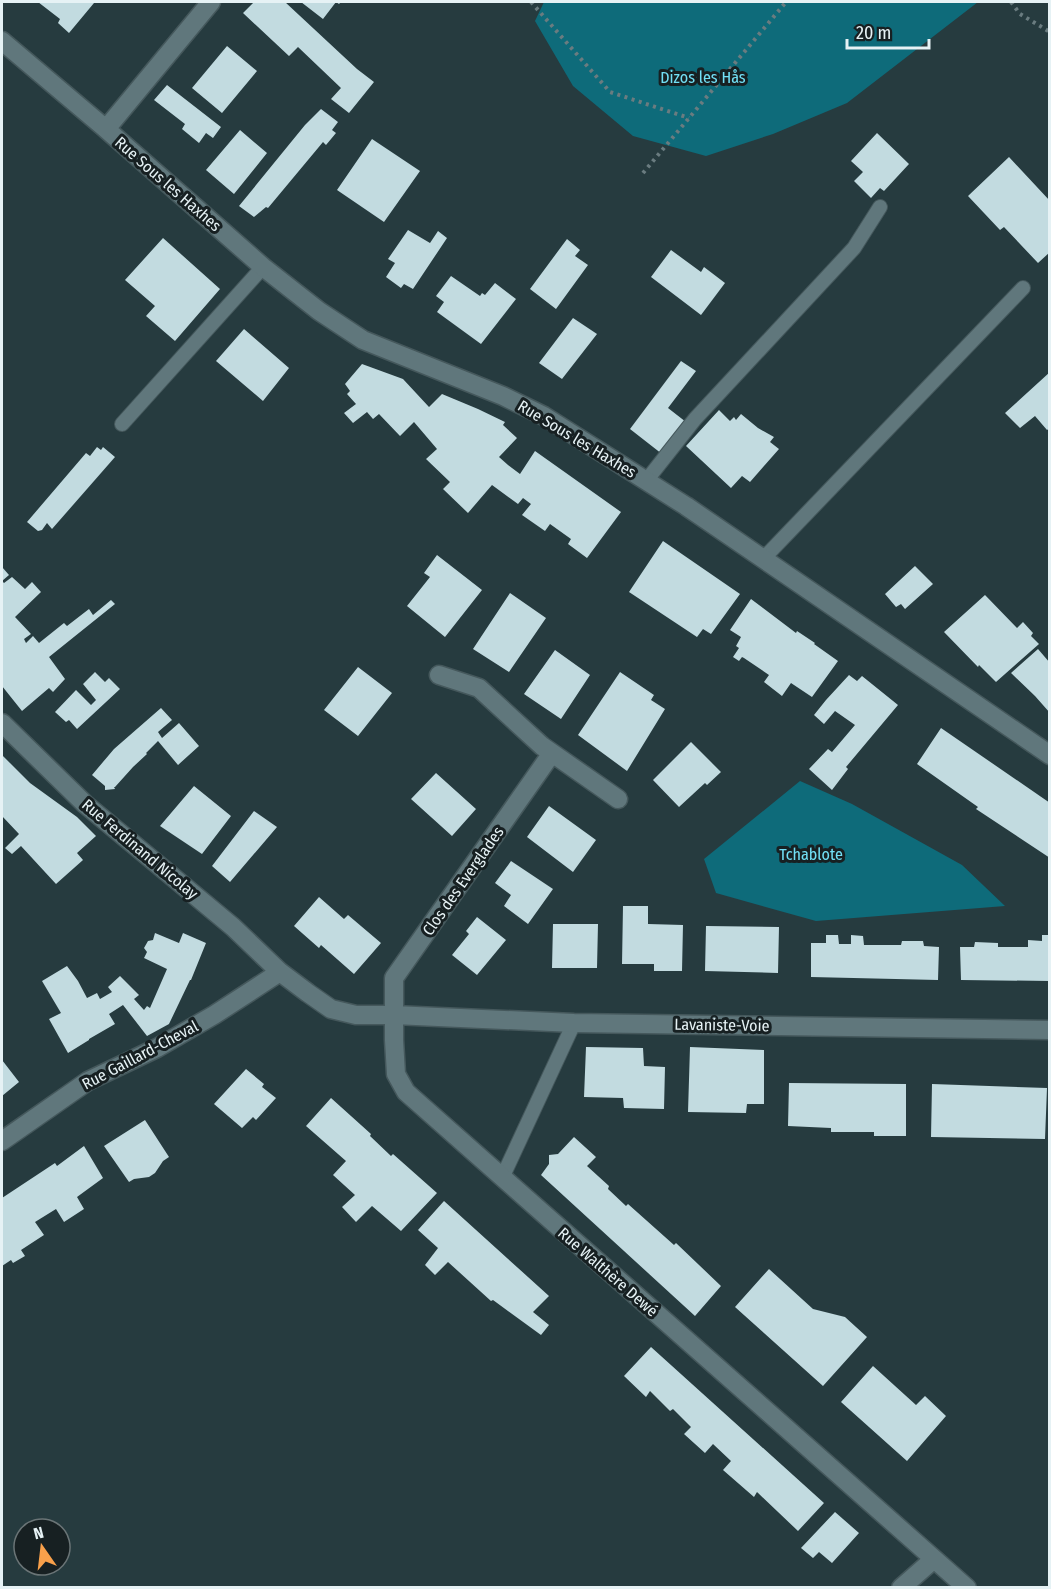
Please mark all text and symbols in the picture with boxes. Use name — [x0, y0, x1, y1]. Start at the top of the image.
scale bar — [847, 12, 930, 50]
text: 20 m — [856, 22, 891, 44]
park label: Dizos les Hås — [660, 68, 746, 87]
street label: Rue Sous les Haxhes — [111, 133, 225, 235]
street label: Rue Sous les Haxhes — [514, 396, 640, 482]
street label: Rue Ferdinand Nicolay — [78, 795, 202, 904]
street label: Clos des Everglades — [418, 823, 508, 939]
park label: Tchablote — [779, 845, 843, 864]
street label: Lavaniste-Voie — [674, 1015, 770, 1035]
street label: Rue Gaillard-Cheval — [79, 1016, 201, 1094]
street label: Rue Walthère Dewé — [554, 1223, 662, 1321]
north arrow — [12, 1517, 72, 1577]
text: N — [32, 1523, 45, 1543]

